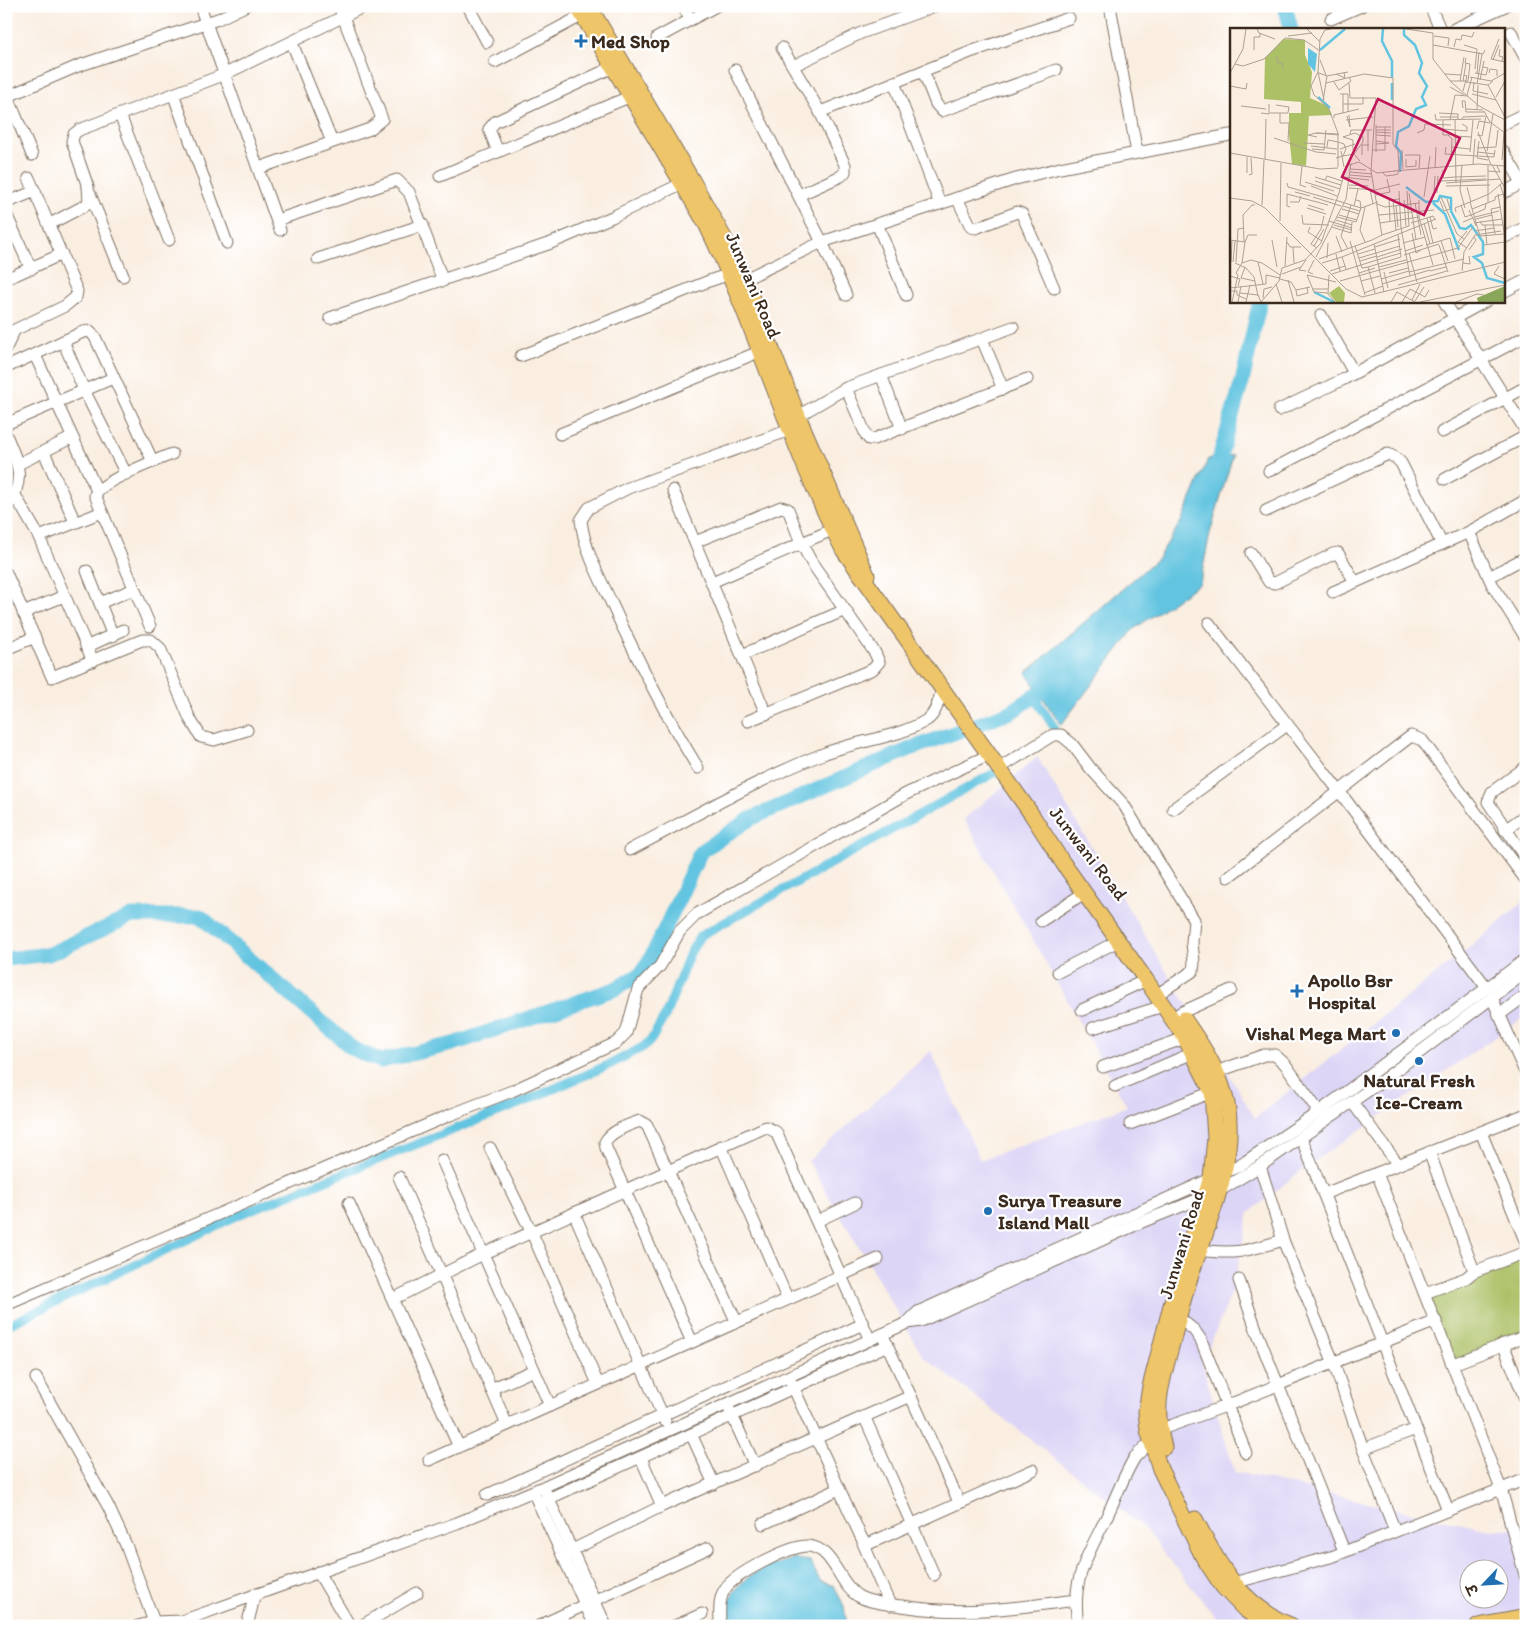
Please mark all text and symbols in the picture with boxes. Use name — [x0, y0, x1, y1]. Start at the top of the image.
inset map — [1230, 28, 1504, 302]
place label: Med Shop — [591, 30, 670, 53]
marker: Med Shop — [575, 35, 587, 47]
street label: Junwani Road — [721, 228, 786, 342]
street label: Junwani Road — [1045, 802, 1133, 905]
place label: Apollo Bsr Hospital — [1307, 969, 1393, 1014]
marker: Apollo Bsr Hospital — [1290, 984, 1304, 998]
place label: Vishal Mega Mart — [1246, 1022, 1386, 1045]
marker: Vishal Mega Mart — [1390, 1027, 1402, 1039]
marker: Natural Fresh Ice-Cream — [1413, 1055, 1425, 1067]
place label: Natural Fresh Ice-Cream — [1363, 1069, 1476, 1114]
street label: Junwani Road — [1154, 1186, 1209, 1302]
place label: Surya Treasure Island Mall — [998, 1189, 1122, 1234]
marker: Surya Treasure Island Mall — [982, 1205, 994, 1217]
north arrow — [1460, 1560, 1510, 1610]
text: उ — [1462, 1580, 1483, 1599]

